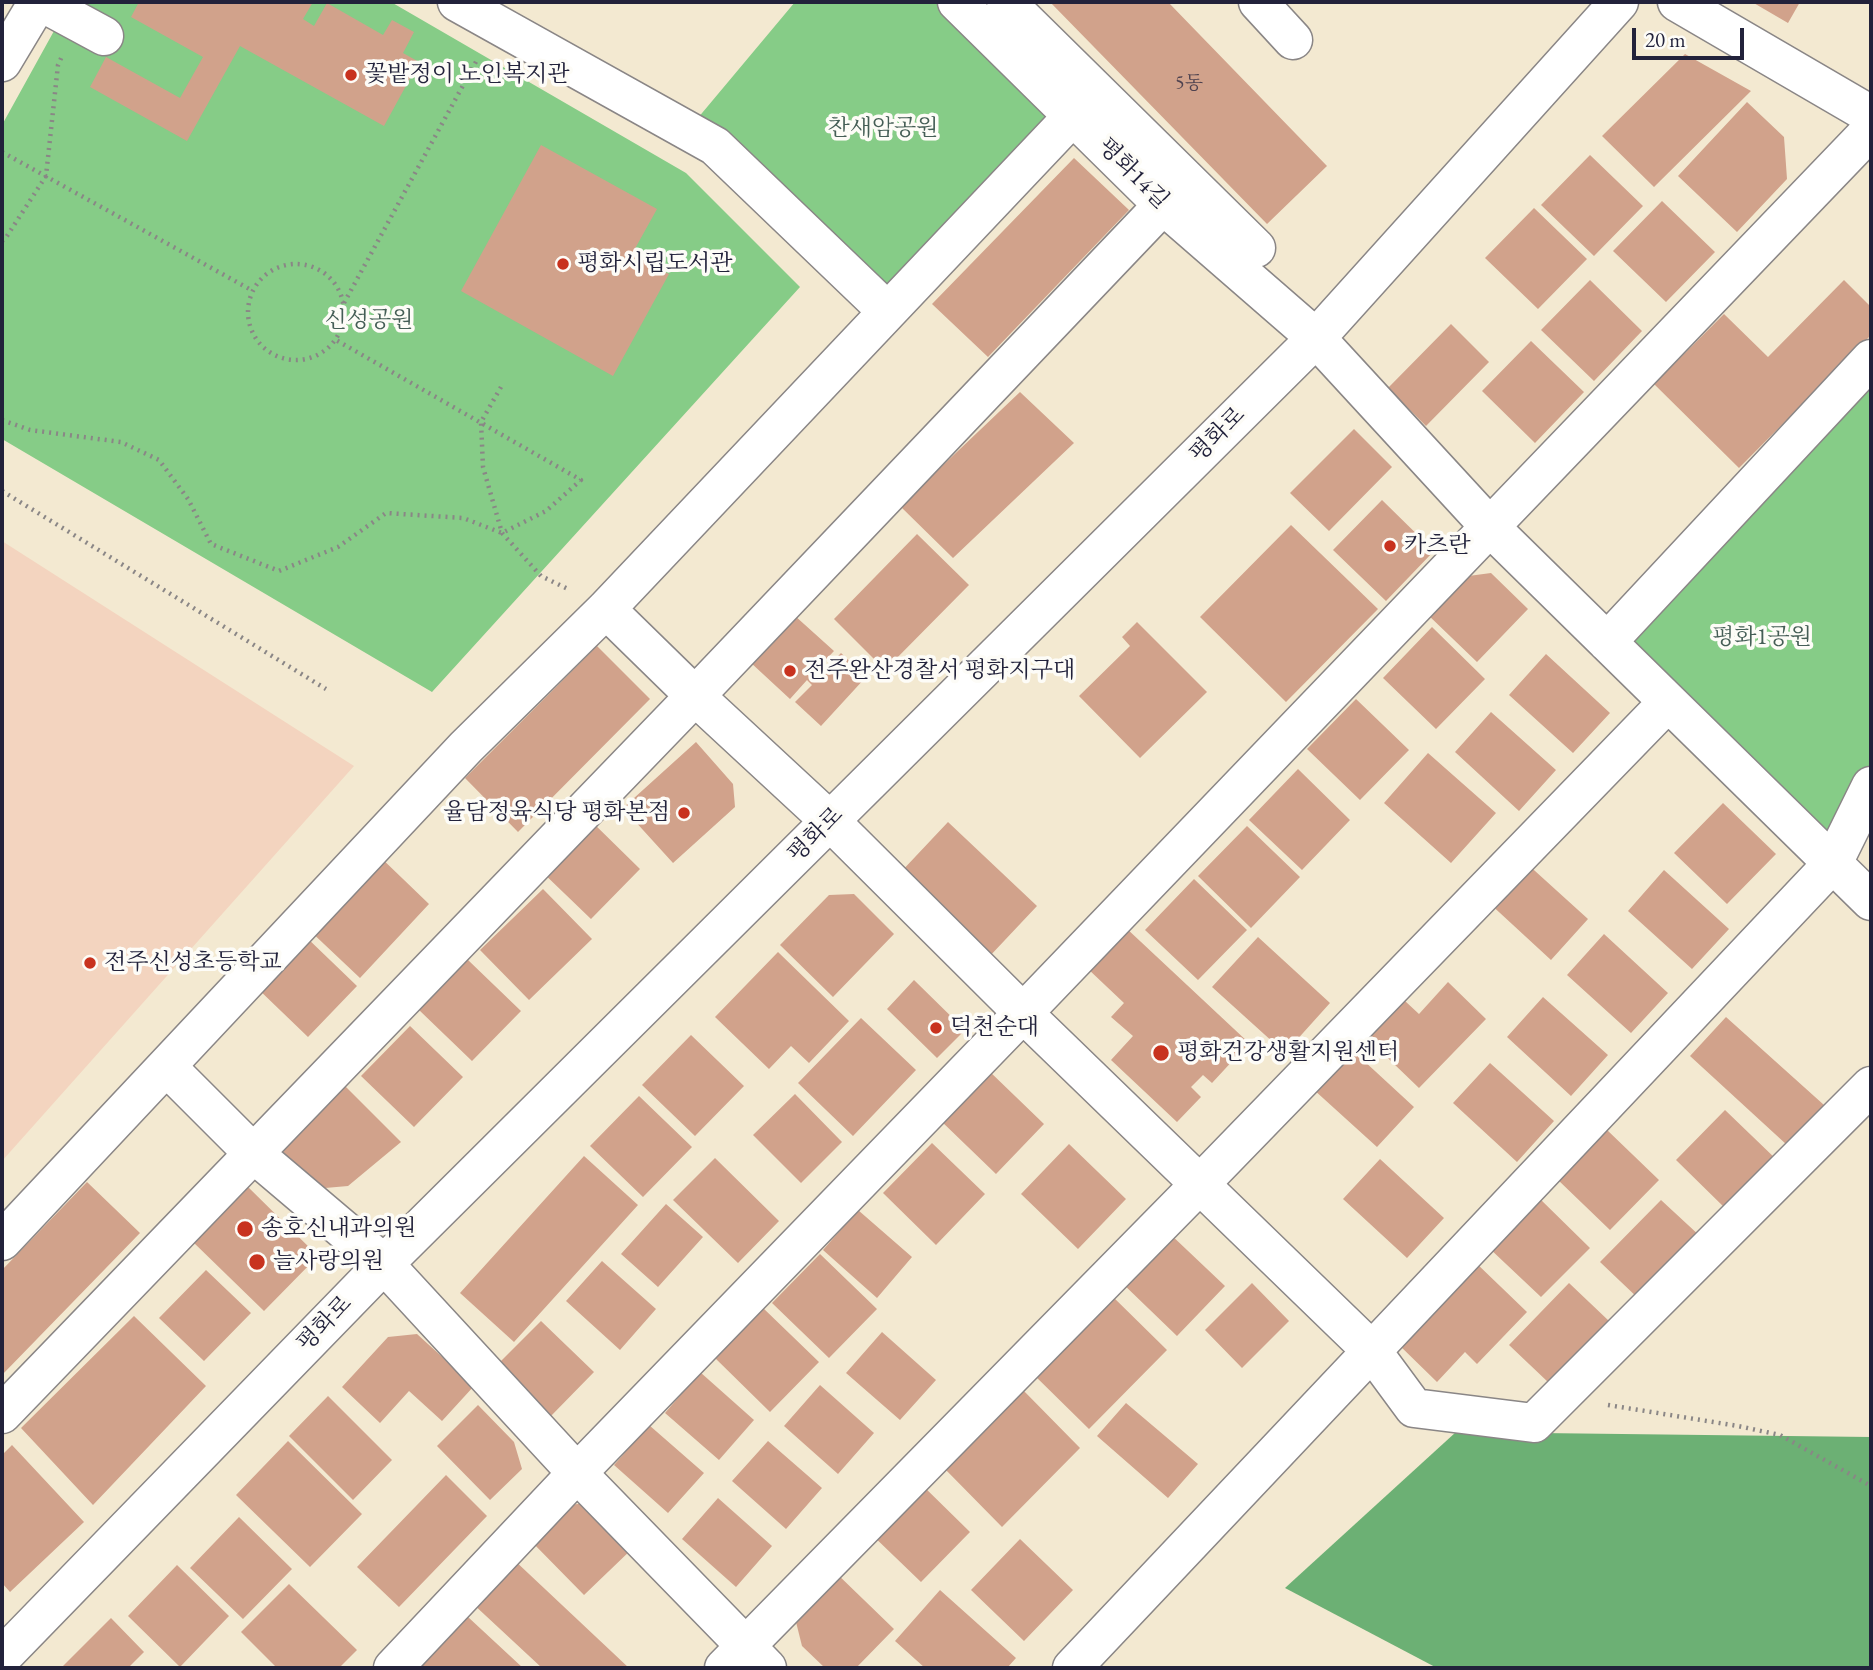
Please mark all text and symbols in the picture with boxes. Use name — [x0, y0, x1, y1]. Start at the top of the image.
scale bar — [1635, 14, 1747, 58]
text: 20 m — [1645, 26, 1686, 53]
place label: 꽃밭정이 노인복지관 — [365, 61, 570, 89]
marker: 꽃밭정이 노인복지관 — [343, 67, 359, 83]
house number: 5동 — [1175, 73, 1203, 95]
park label: 찬새암공원 — [827, 115, 939, 143]
street label: 평화14길 — [1092, 133, 1174, 215]
place label: 평화시립도서관 — [577, 250, 733, 278]
marker: 평화시립도서관 — [555, 256, 571, 272]
park label: 신성공원 — [325, 307, 413, 335]
street label: 평화로 — [1185, 402, 1251, 468]
place label: 카츠란 — [1404, 532, 1471, 560]
marker: 카츠란 — [1382, 538, 1398, 554]
park label: 평화1공원 — [1712, 624, 1812, 652]
place label: 전주완산경찰서 평화지구대 — [804, 657, 1075, 685]
marker: 전주완산경찰서 평화지구대 — [782, 663, 798, 679]
place label: 율담정육식당 평화본점 — [443, 799, 670, 827]
street label: 평화로 — [783, 802, 849, 868]
marker: 율담정육식당 평화본점 — [676, 805, 692, 821]
place label: 전주신성초등학교 — [104, 949, 282, 977]
marker: 전주신성초등학교 — [82, 955, 98, 971]
place label: 덕천순대 — [950, 1014, 1039, 1042]
marker: 덕천순대 — [928, 1020, 944, 1036]
place label: 평화건강생활지원센터 — [1177, 1039, 1399, 1067]
marker: 평화건강생활지원센터 — [1151, 1043, 1171, 1063]
place label: 송호신내과의원 — [261, 1215, 417, 1243]
marker: 송호신내과의원 — [235, 1219, 255, 1239]
place label: 늘사랑의원 — [273, 1248, 384, 1276]
marker: 늘사랑의원 — [247, 1252, 267, 1272]
street label: 평화로 — [292, 1290, 358, 1358]

